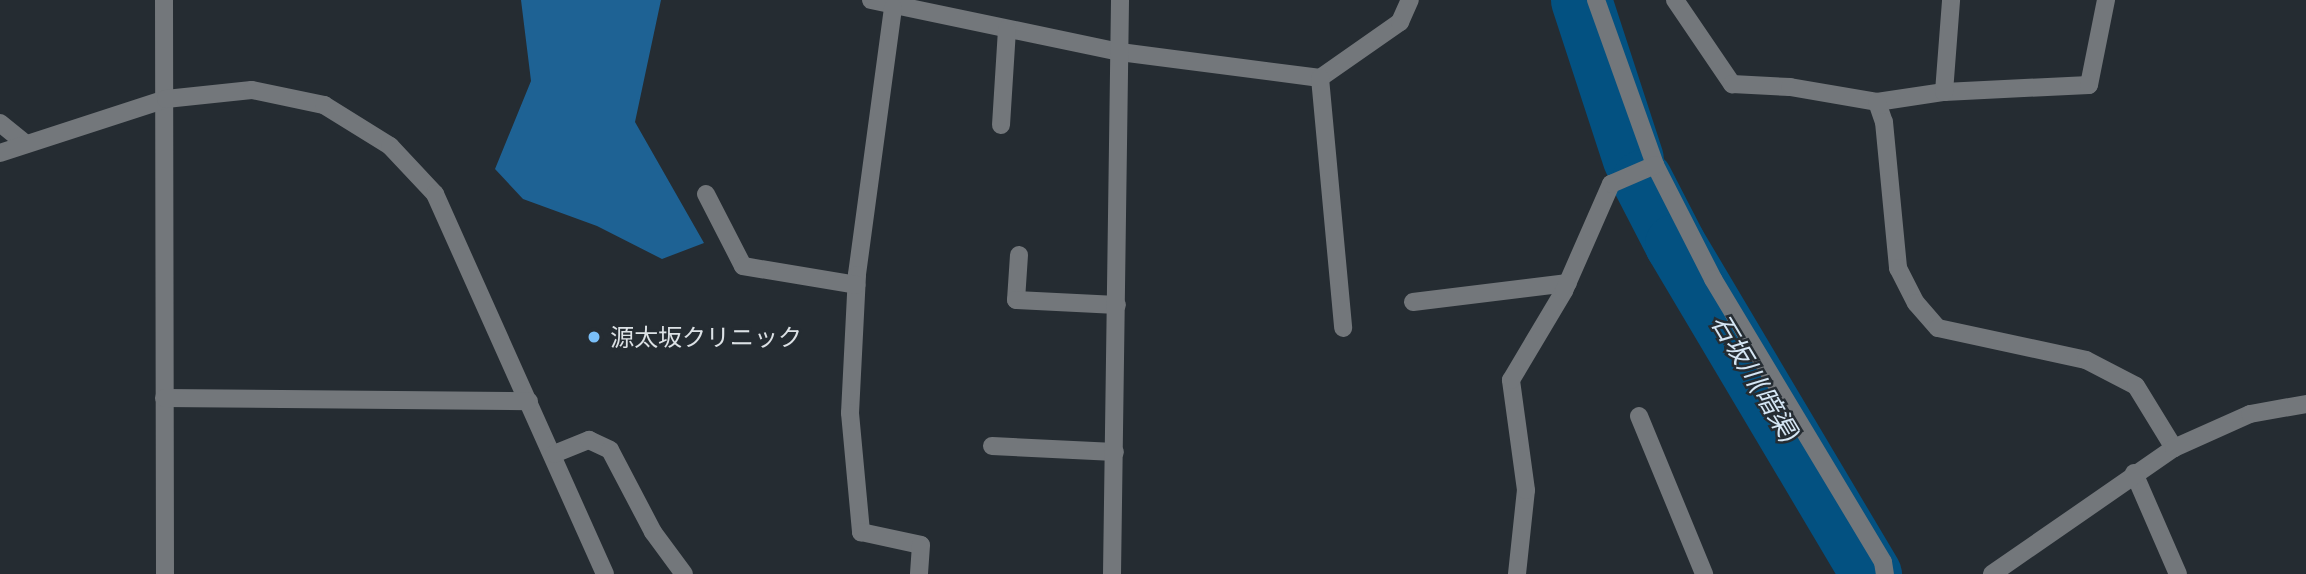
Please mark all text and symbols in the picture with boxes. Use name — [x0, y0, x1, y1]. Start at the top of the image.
water label: 石坂川(暗渠) — [1705, 308, 1805, 448]
place label: 源太坂クリニック — [610, 323, 802, 351]
marker: 源太坂クリニック — [584, 327, 604, 347]

